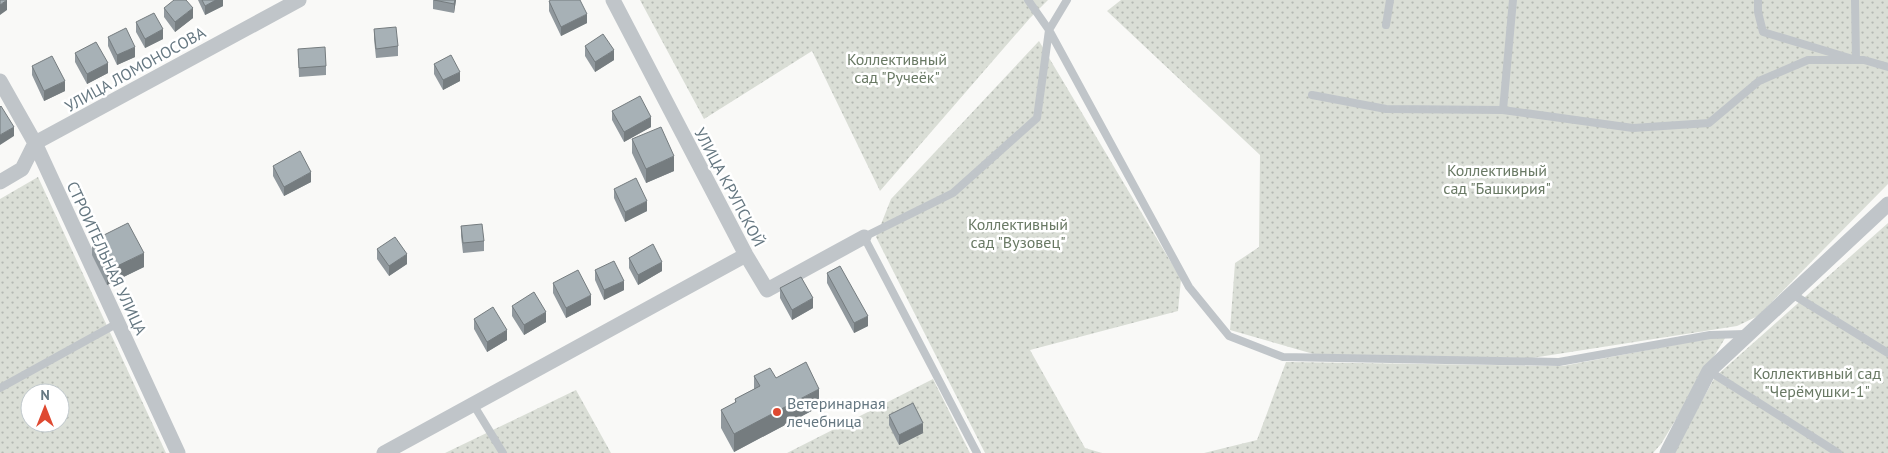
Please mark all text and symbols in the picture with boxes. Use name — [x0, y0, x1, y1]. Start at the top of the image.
street label: УЛИЦА ЛОМОНОСОВА — [61, 22, 209, 116]
park label: Коллективный сад "Ручеёк" — [847, 49, 947, 87]
street label: УЛИЦА КРУПСКОЙ — [690, 124, 770, 250]
park label: Коллективный сад "Башкирия" — [1443, 160, 1551, 198]
street label: СТРОИТЕЛЬНАЯ УЛИЦА — [63, 178, 152, 339]
park label: Коллективный сад "Вузовец" — [968, 214, 1068, 252]
park label: Коллективный сад "Черёмушки-1" — [1753, 363, 1881, 401]
north arrow — [20, 383, 70, 433]
text: N — [40, 386, 50, 404]
place label: Ветеринарная лечебница — [786, 393, 886, 431]
marker: Ветеринарная лечебница — [771, 406, 783, 418]

